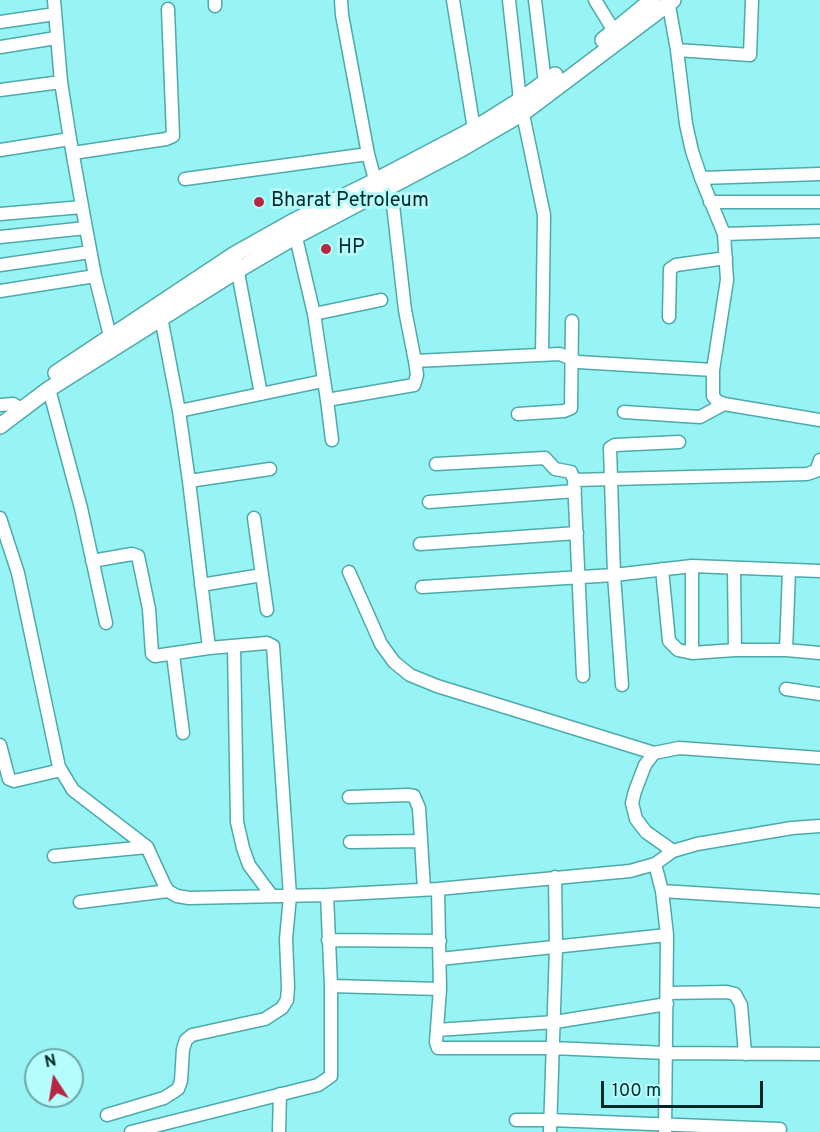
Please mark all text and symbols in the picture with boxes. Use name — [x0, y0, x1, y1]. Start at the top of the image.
place label: Bharat Petroleum — [271, 190, 429, 214]
marker: Bharat Petroleum — [252, 195, 266, 209]
place label: HP — [338, 237, 365, 261]
marker: HP — [319, 242, 333, 256]
north arrow — [24, 1048, 84, 1108]
text: N — [43, 1051, 58, 1073]
scale bar — [604, 1069, 766, 1107]
text: 100 m — [612, 1080, 661, 1103]

